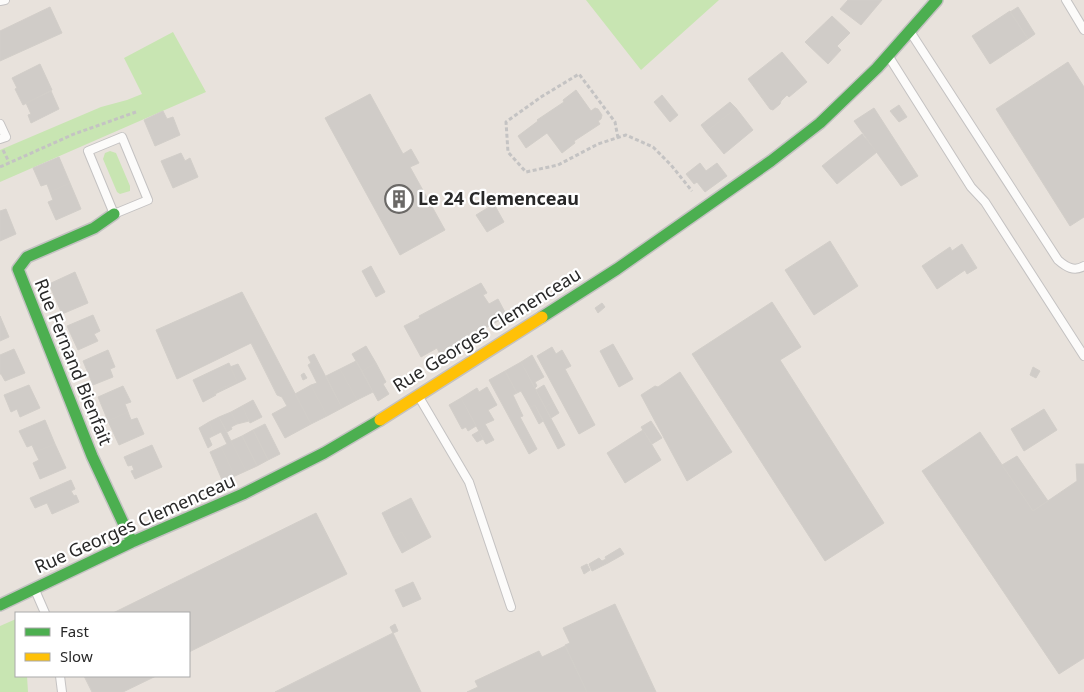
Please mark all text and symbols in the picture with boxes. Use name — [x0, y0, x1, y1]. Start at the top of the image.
building icon: Le 24 Clemenceau — [384, 184, 414, 214]
place label: Le 24 Clemenceau — [418, 186, 579, 210]
street label: Rue Georges Clemenceau — [388, 261, 585, 397]
street label: Rue Fernand Bienfait — [30, 275, 118, 449]
street label: Rue Georges Clemenceau — [30, 468, 239, 578]
legend — [15, 612, 190, 677]
text: Fast — [60, 621, 89, 641]
text: Slow — [60, 646, 93, 666]

